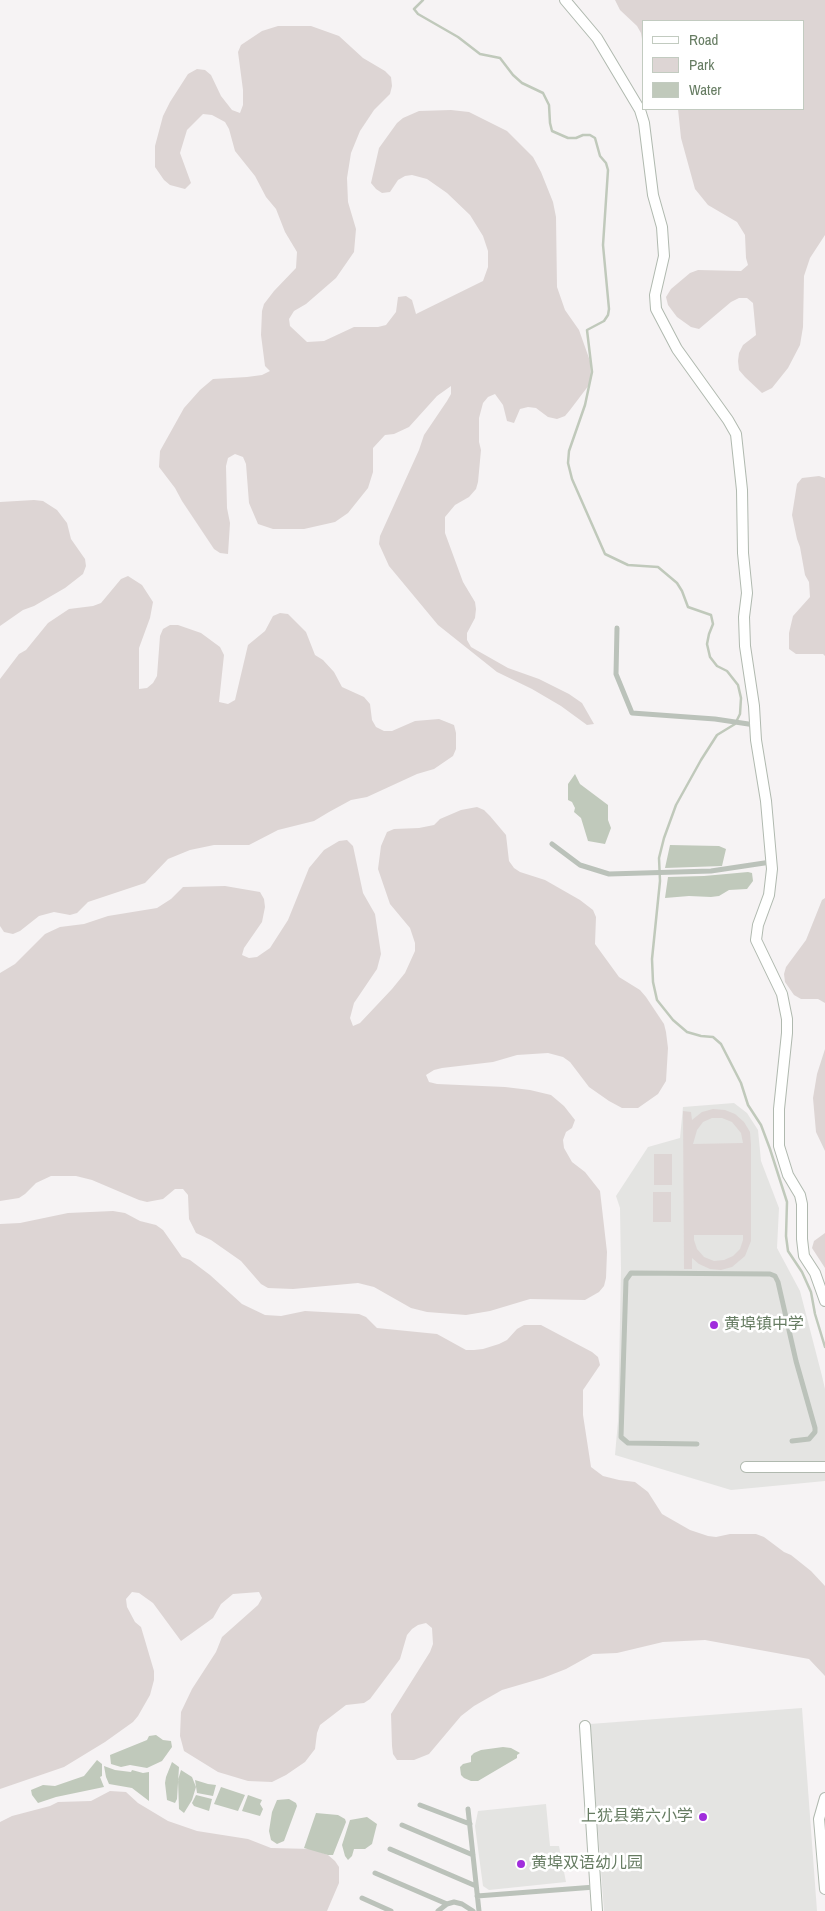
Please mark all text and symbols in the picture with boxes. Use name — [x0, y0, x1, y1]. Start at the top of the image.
legend — [642, 20, 805, 110]
text: Road — [689, 29, 718, 50]
text: Park — [689, 54, 714, 75]
text: Water — [689, 79, 721, 100]
place label: 黄埠镇中学 — [724, 1315, 804, 1335]
marker: 黄埠镇中学 — [708, 1319, 720, 1331]
place label: 上犹县第六小学 — [581, 1807, 693, 1827]
marker: 上犹县第六小学 — [697, 1811, 709, 1823]
place label: 黄埠双语幼儿园 — [531, 1854, 643, 1874]
marker: 黄埠双语幼儿园 — [515, 1858, 527, 1870]

